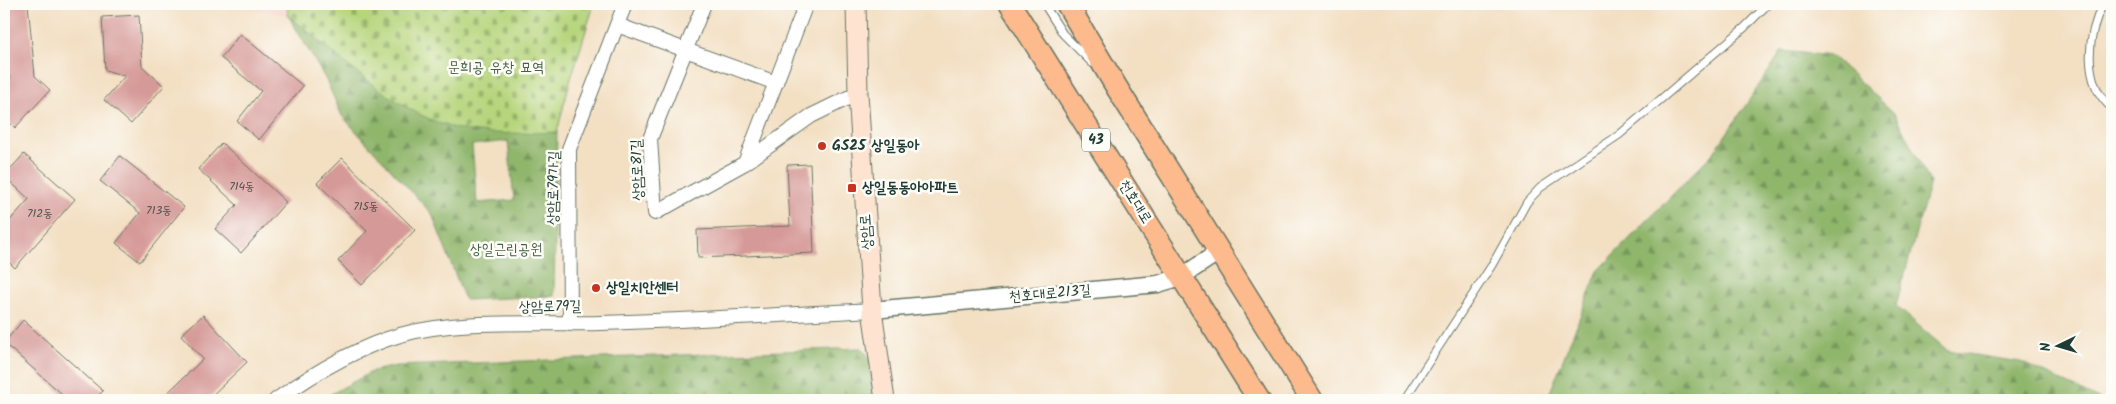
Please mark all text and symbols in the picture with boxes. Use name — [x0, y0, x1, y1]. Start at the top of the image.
park label: 문희공 유창 묘역 — [448, 56, 544, 80]
road number: 43 — [1082, 128, 1110, 152]
place label: GS25 상일동아 — [832, 134, 921, 158]
street label: 상암로81길 — [625, 139, 651, 201]
marker: GS25 상일동아 — [816, 140, 828, 152]
street label: 상암로79가길 — [541, 150, 567, 226]
street label: 천호대로 — [1112, 175, 1158, 229]
place label: 상일동동아아파트 — [862, 176, 959, 200]
house number: 714동 — [229, 177, 255, 196]
marker: 상일동동아아파트 — [846, 182, 858, 194]
house number: 715동 — [353, 197, 379, 216]
house number: 713동 — [146, 201, 172, 220]
house number: 712동 — [27, 204, 53, 223]
street label: 상암로 — [854, 213, 880, 251]
park label: 상일근린공원 — [470, 238, 542, 262]
place label: 상일치안센터 — [606, 276, 678, 300]
street label: 천호대로213길 — [1008, 278, 1092, 310]
marker: 상일치안센터 — [590, 282, 602, 294]
street label: 상암로79길 — [519, 294, 581, 320]
north arrow — [2034, 322, 2084, 372]
text: N — [2035, 342, 2057, 352]

